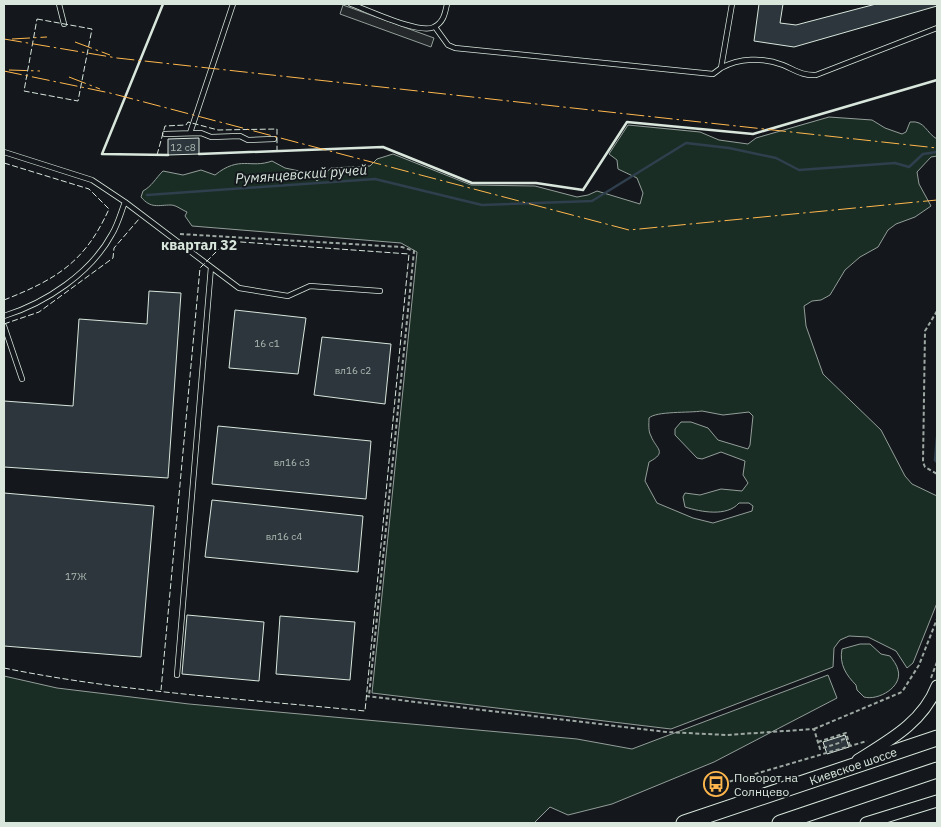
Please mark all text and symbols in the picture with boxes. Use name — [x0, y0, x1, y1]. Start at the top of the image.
house number: 12 c8 — [170, 141, 196, 154]
water label: Румянцевский ручей — [234, 160, 368, 188]
district label: квартал 32 — [161, 236, 237, 254]
house number: 16 с1 — [254, 337, 280, 350]
house number: вл16 с2 — [335, 364, 371, 377]
house number: вл16 с3 — [274, 456, 310, 469]
house number: вл16 с4 — [266, 530, 302, 543]
house number: 17Ж — [65, 570, 87, 583]
street label: Киевское шоссе — [807, 744, 899, 788]
place label: Поворот на Солнцево — [734, 770, 799, 799]
bus stop icon: Поворот на Солнцево — [703, 771, 729, 797]

